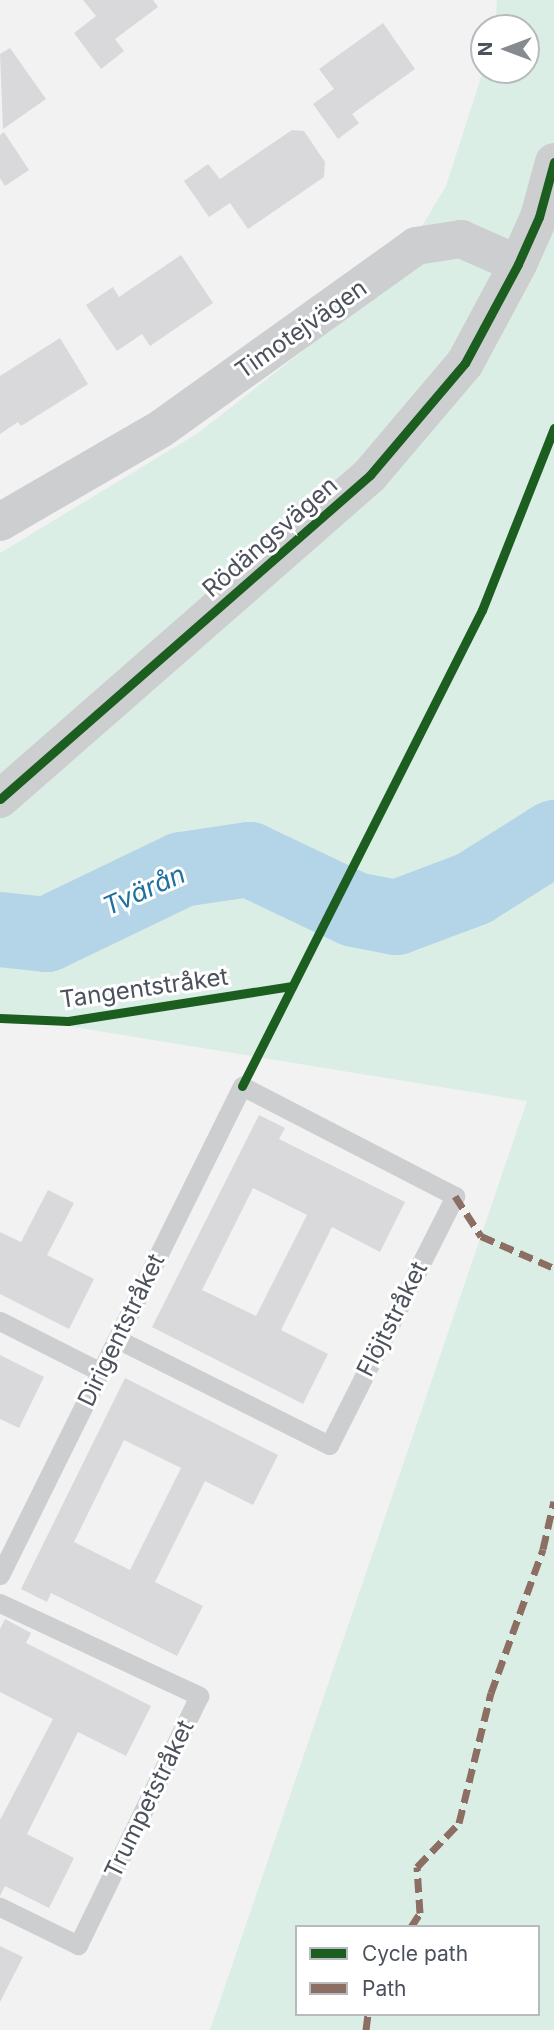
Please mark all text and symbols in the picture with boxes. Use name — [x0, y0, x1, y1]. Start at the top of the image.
north arrow — [470, 14, 540, 84]
text: N — [474, 42, 497, 56]
street label: Timotejvägen — [230, 273, 372, 385]
street label: Rödängsvägen — [197, 471, 343, 603]
water label: Tvärån — [98, 858, 190, 922]
street label: Tangentstråket — [58, 962, 230, 1014]
street label: Dirigentstråket — [72, 1249, 170, 1411]
street label: Flöjtstråket — [351, 1257, 433, 1381]
street label: Trumpetstråket — [98, 1715, 200, 1883]
legend — [295, 1925, 540, 2016]
text: Cycle path — [362, 1941, 468, 1966]
text: Path — [362, 1976, 407, 2001]

